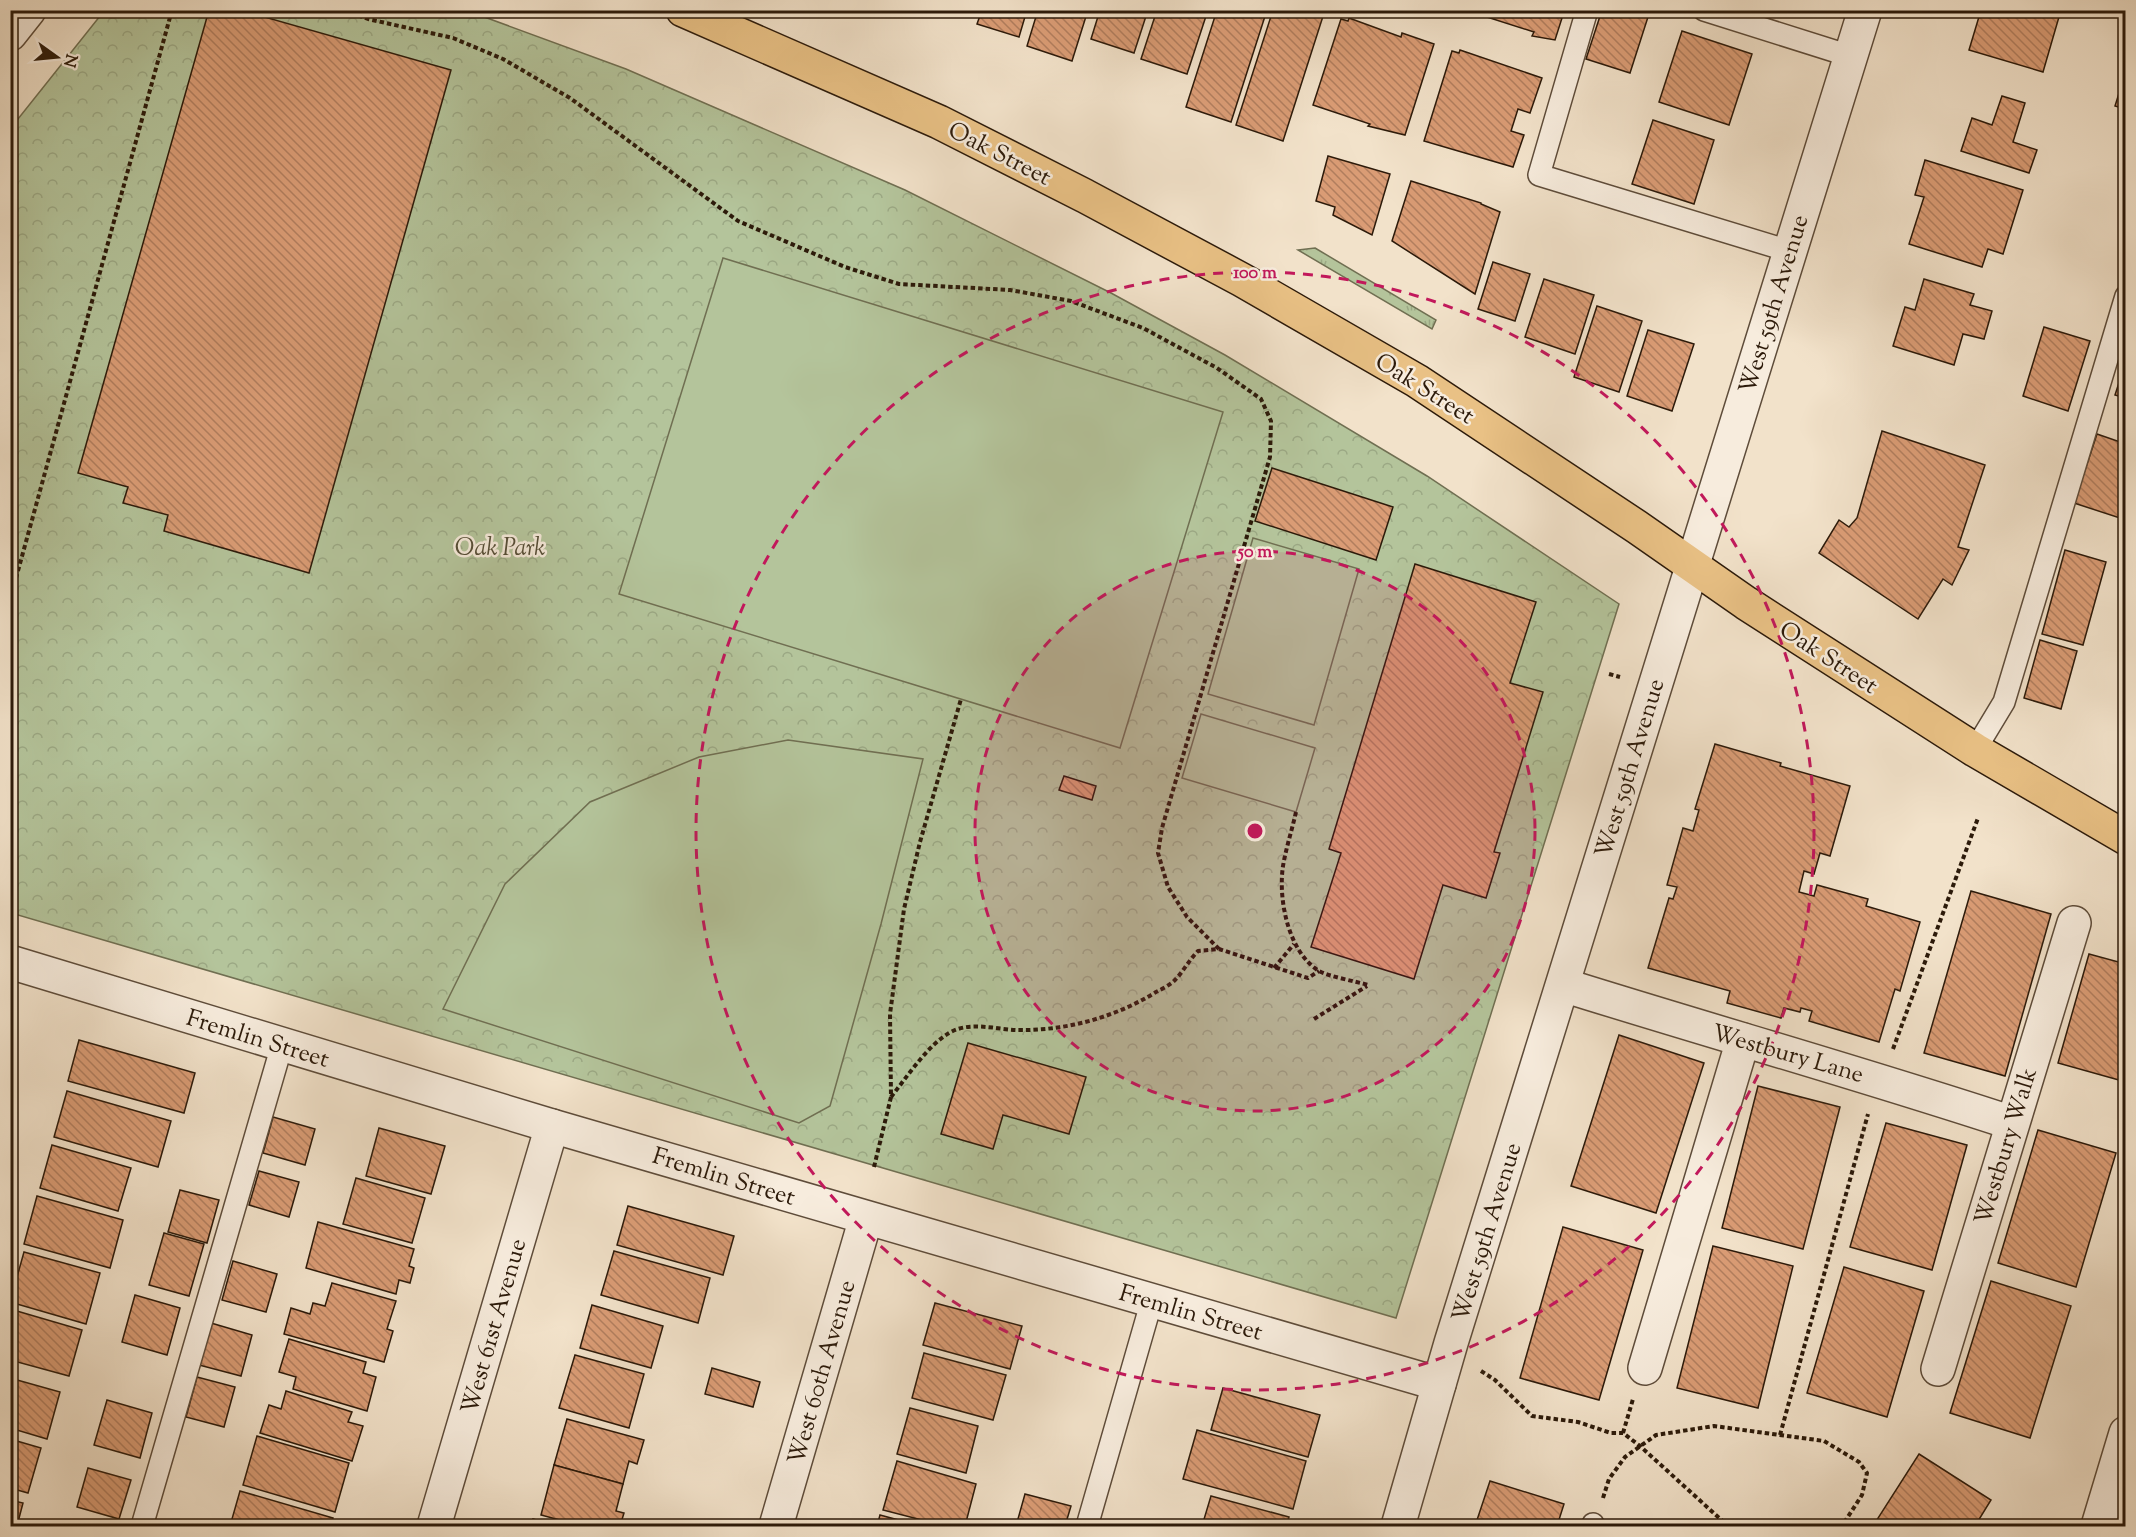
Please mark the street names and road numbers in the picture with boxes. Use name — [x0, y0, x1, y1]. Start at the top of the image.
street label: Oak Street — [942, 114, 1057, 195]
street label: West 59th Avenue — [1732, 211, 1818, 398]
street label: Oak Street — [1368, 346, 1480, 434]
street label: Oak Street — [1772, 614, 1884, 703]
street label: West 59th Avenue — [1588, 675, 1674, 862]
street label: Fremlin Street — [182, 1002, 333, 1078]
street label: Westbury Lane — [1708, 1017, 1867, 1093]
street label: Westbury Walk — [1967, 1064, 2047, 1229]
street label: West 59th Avenue — [1445, 1139, 1531, 1326]
street label: Fremlin Street — [648, 1140, 799, 1216]
street label: West 61st Avenue — [454, 1235, 536, 1418]
street label: West 60th Avenue — [780, 1276, 865, 1469]
street label: Fremlin Street — [1115, 1277, 1266, 1351]

